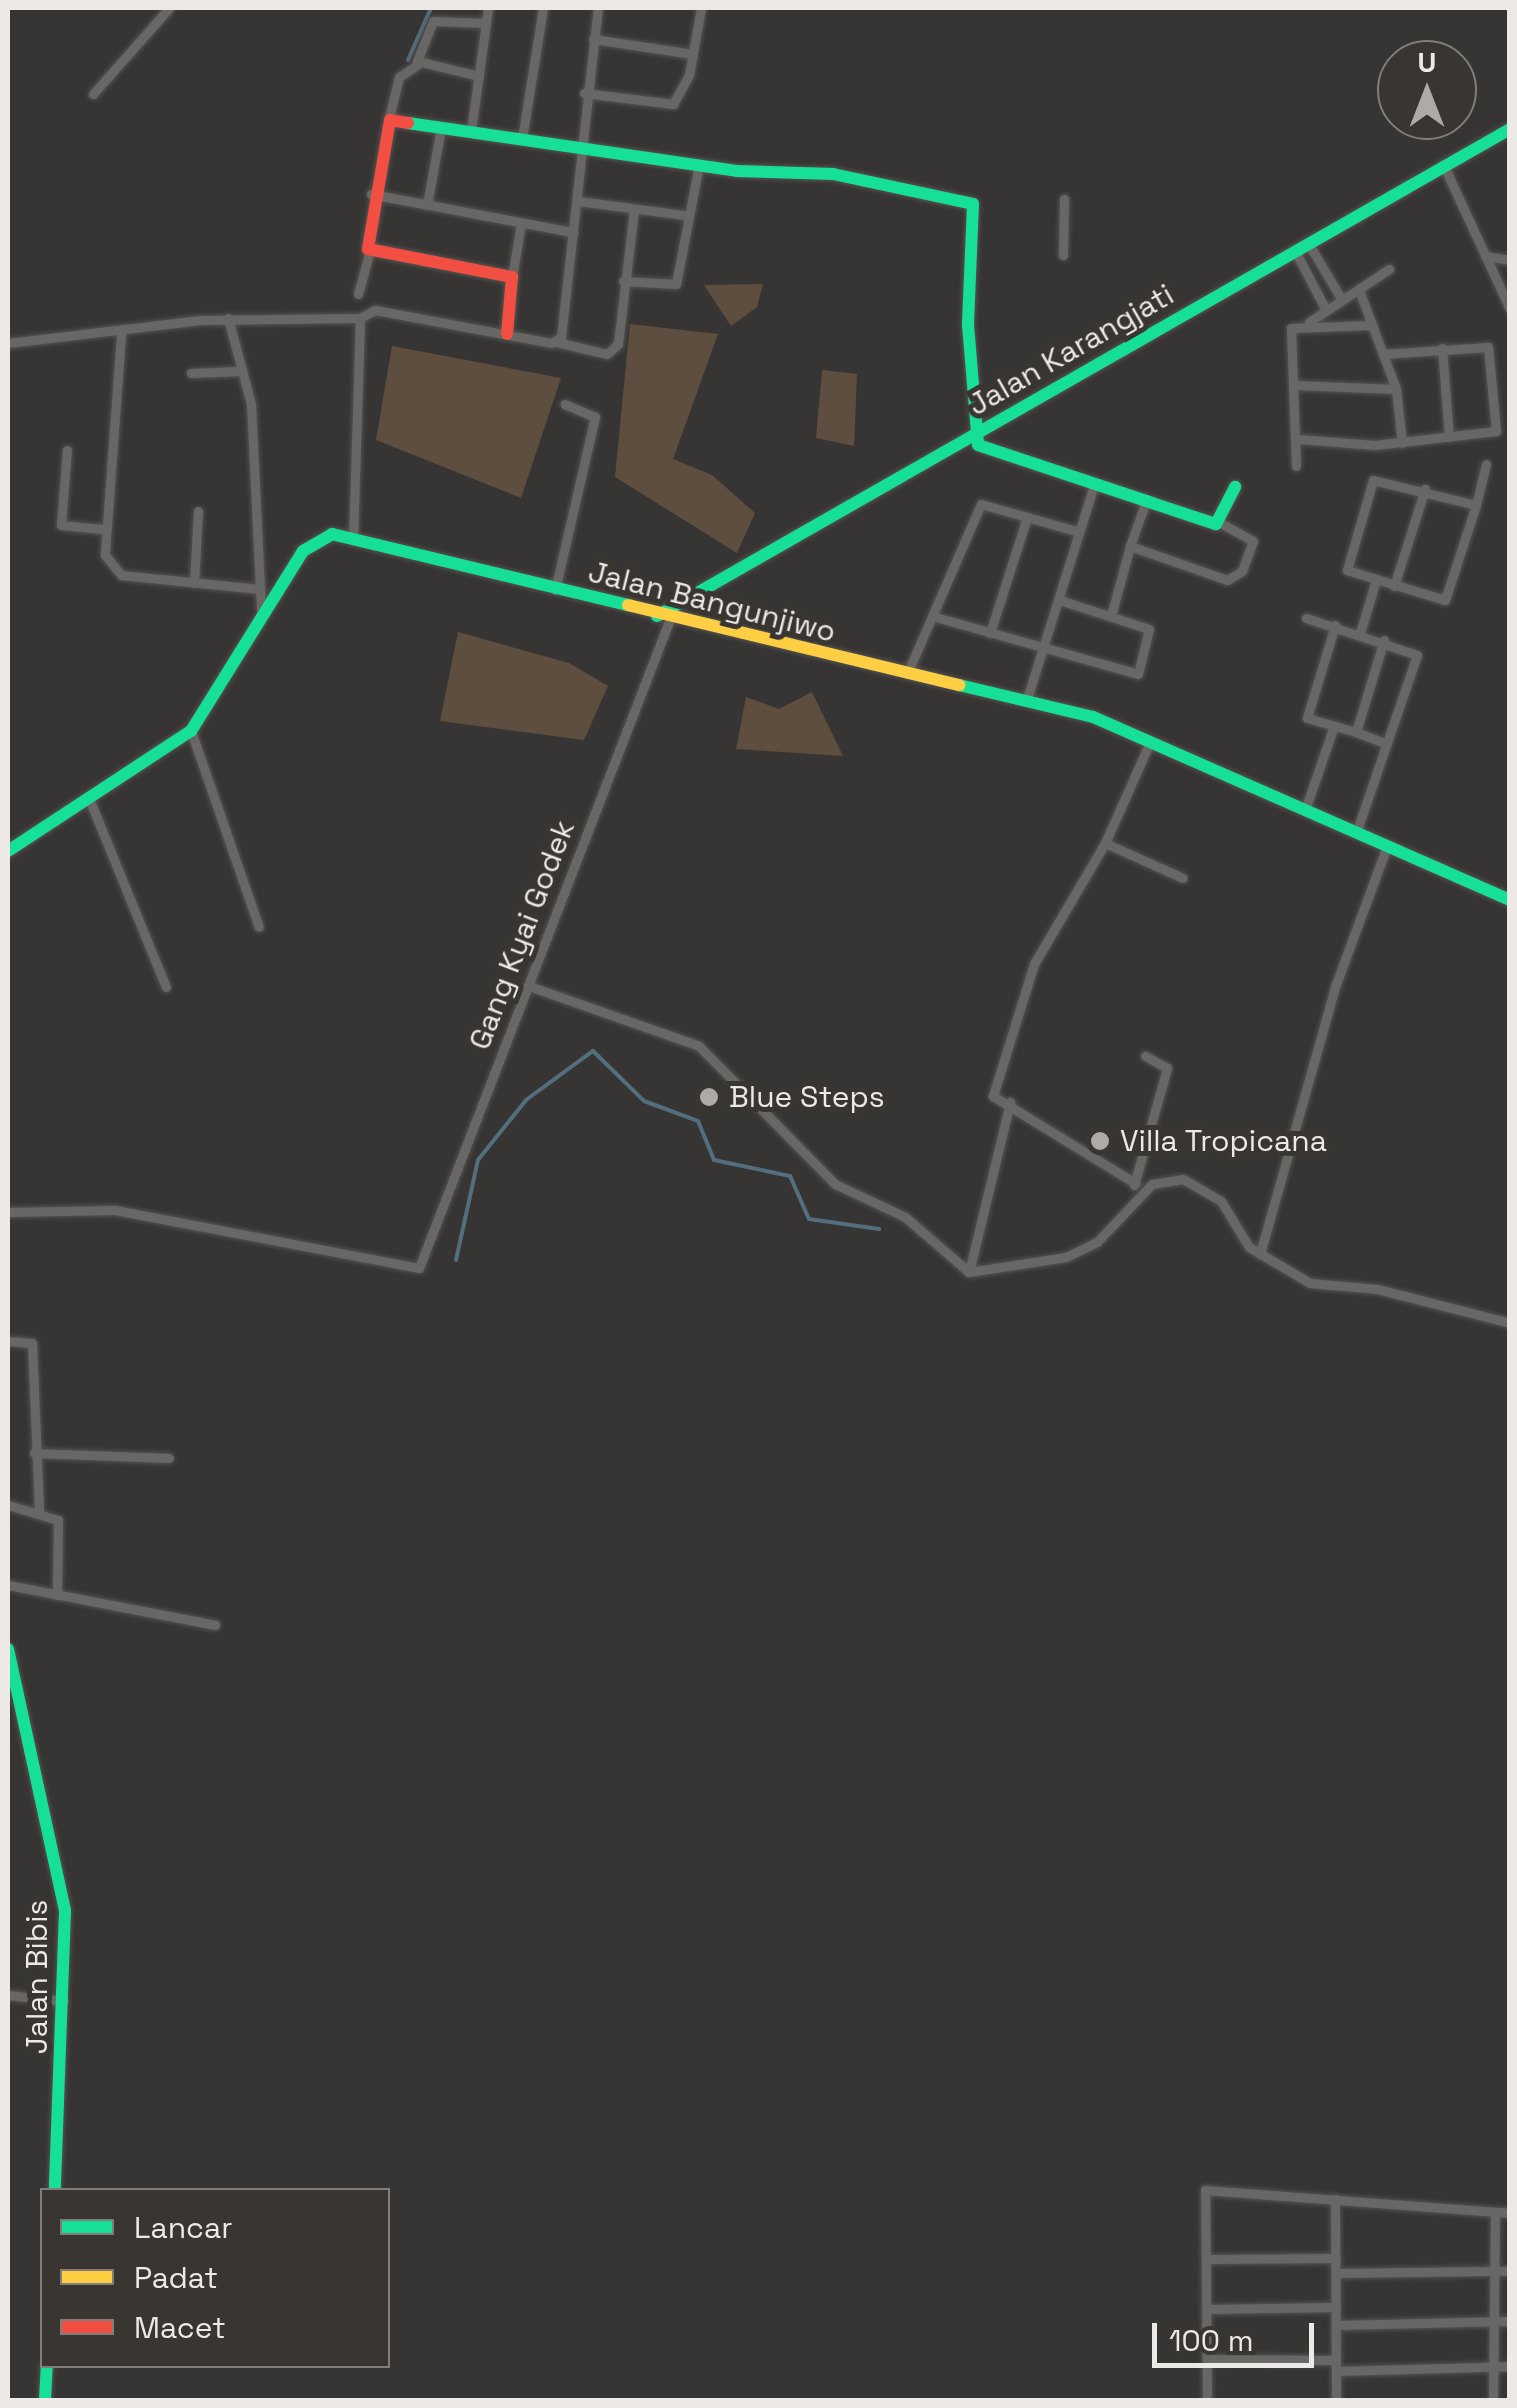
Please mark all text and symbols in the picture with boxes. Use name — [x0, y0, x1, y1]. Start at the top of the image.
north arrow — [1377, 40, 1477, 140]
text: U — [1418, 44, 1436, 80]
street label: Jalan Karangjati — [962, 277, 1180, 423]
street label: Jalan Bangunjiwo — [585, 554, 839, 650]
street label: Gang Kyai Godek — [462, 815, 582, 1055]
place label: Blue Steps — [729, 1079, 885, 1115]
marker: Blue Steps — [698, 1086, 720, 1108]
place label: Villa Tropicana — [1120, 1123, 1328, 1159]
marker: Villa Tropicana — [1089, 1130, 1111, 1152]
street label: Jalan Bibis — [19, 1900, 55, 2054]
legend — [40, 2188, 390, 2368]
text: Lancar — [134, 2208, 233, 2247]
text: Padat — [134, 2258, 218, 2297]
scale bar — [1157, 2303, 1320, 2365]
text: Macet — [134, 2308, 226, 2347]
text: 100 m — [1169, 2321, 1254, 2360]

